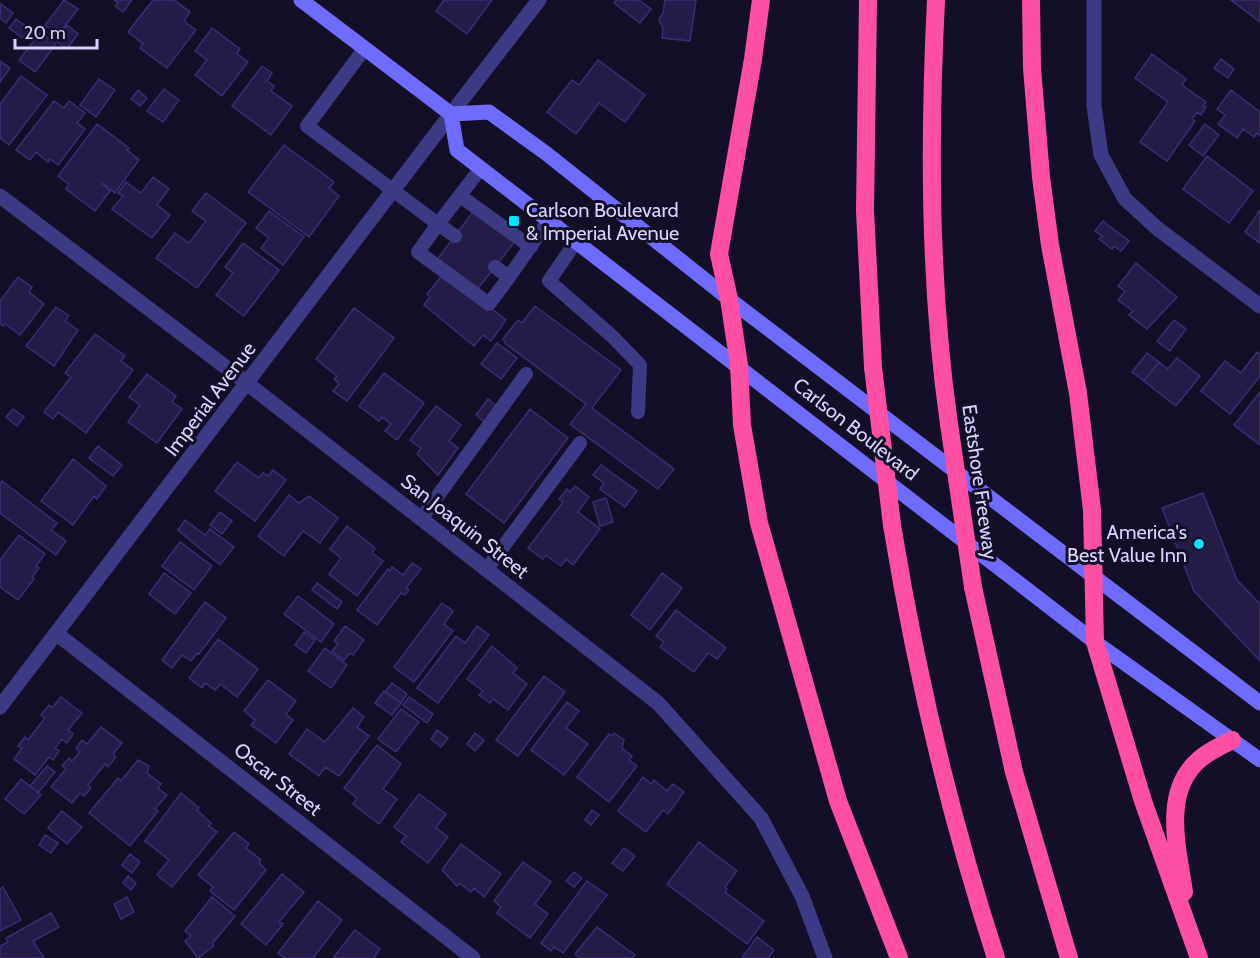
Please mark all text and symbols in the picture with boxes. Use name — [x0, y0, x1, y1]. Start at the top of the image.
scale bar — [15, 12, 98, 50]
text: 20 m — [24, 22, 66, 44]
place label: Carlson Boulevard & Imperial Avenue — [526, 198, 679, 245]
marker: Carlson Boulevard & Imperial Avenue — [507, 214, 521, 228]
street label: Imperial Avenue — [159, 337, 261, 461]
street label: Carlson Boulevard — [788, 373, 924, 485]
street label: Eastshore Freeway — [957, 403, 1003, 561]
street label: San Joaquin Street — [396, 469, 534, 583]
place label: America's Best Value Inn — [1067, 520, 1187, 567]
marker: America's Best Value Inn — [1192, 537, 1206, 551]
street label: Oscar Street — [229, 737, 327, 821]

